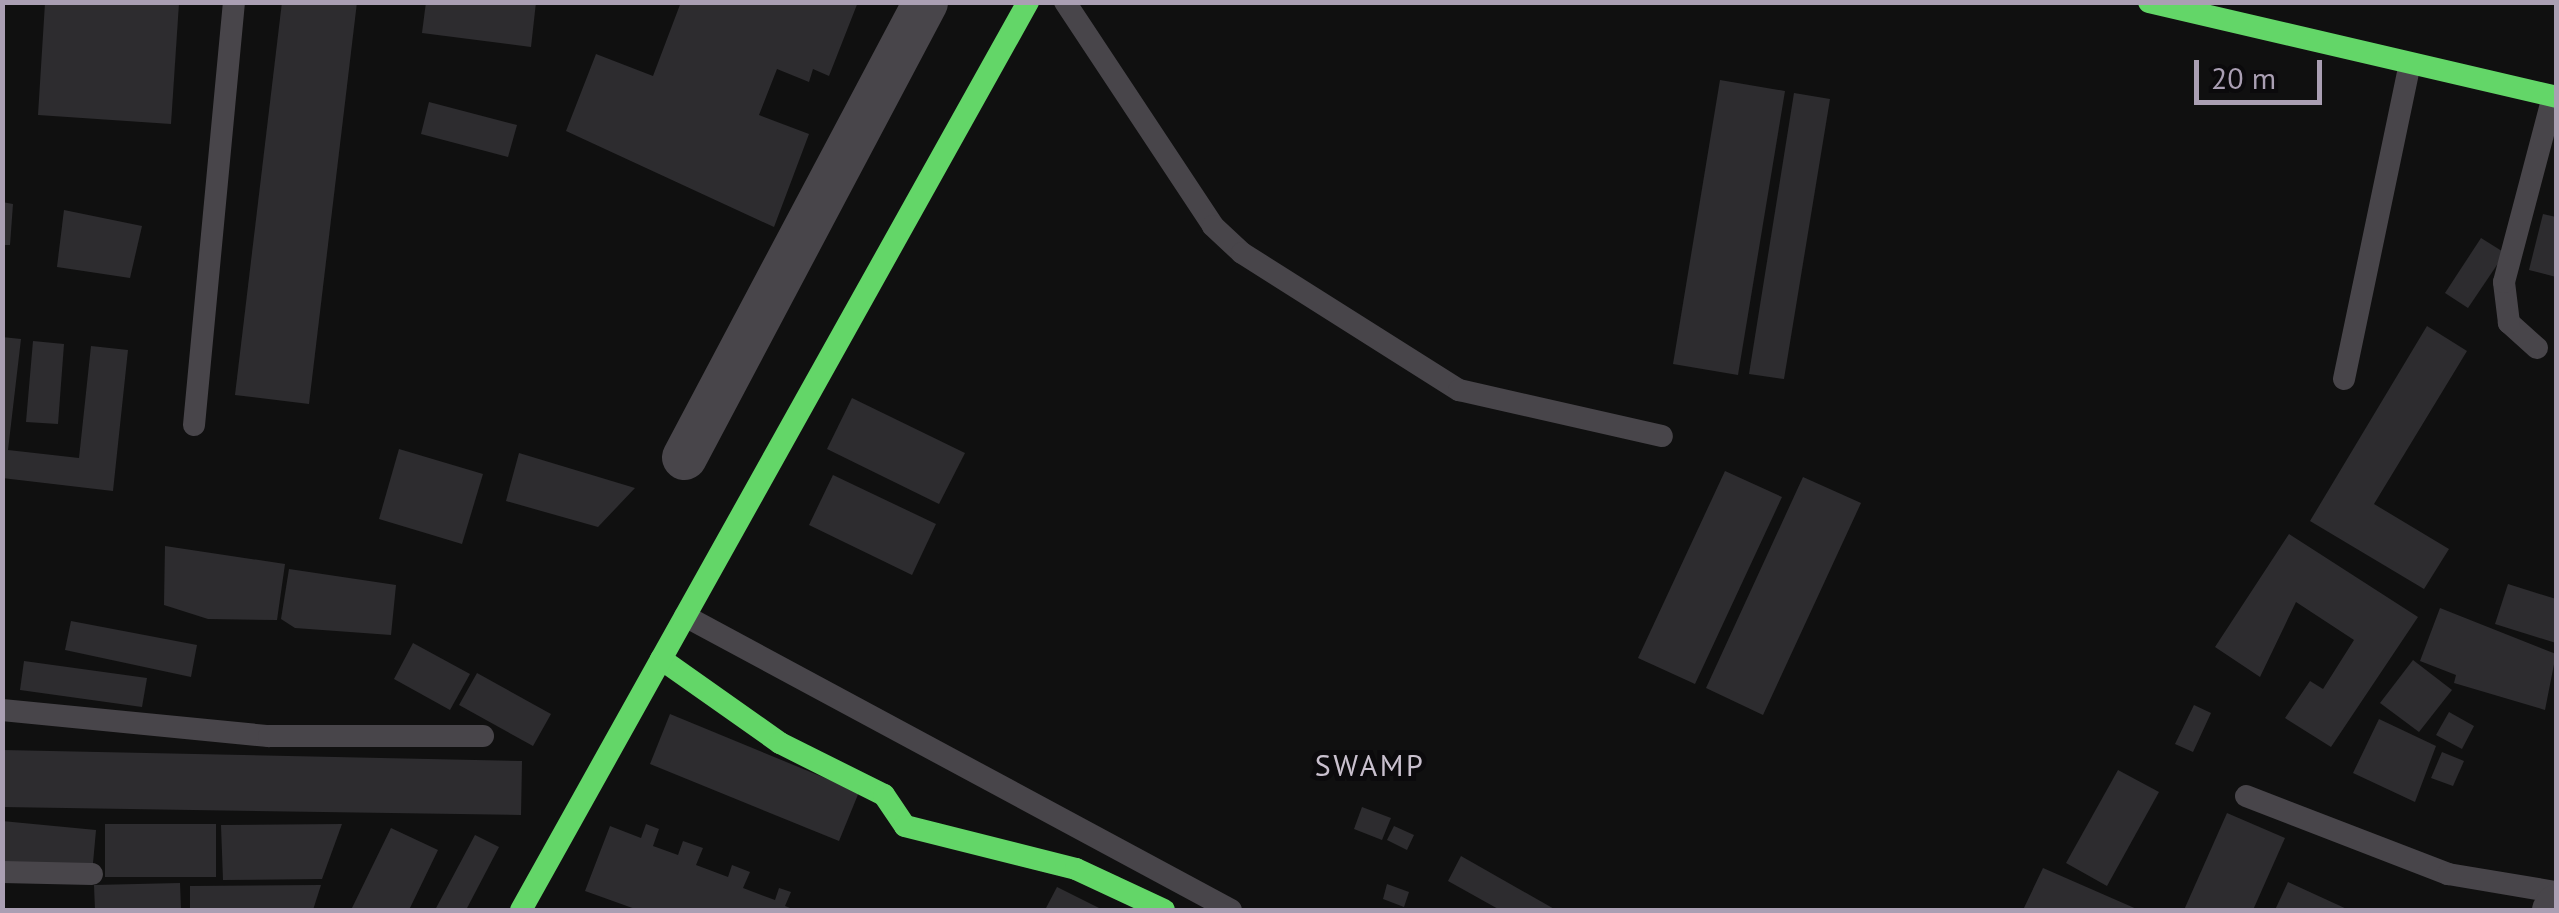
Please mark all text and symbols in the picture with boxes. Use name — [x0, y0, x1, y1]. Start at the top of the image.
scale bar — [2199, 40, 2326, 102]
text: 20 m — [2211, 58, 2276, 97]
district label: SWAMP — [1315, 747, 1425, 783]

